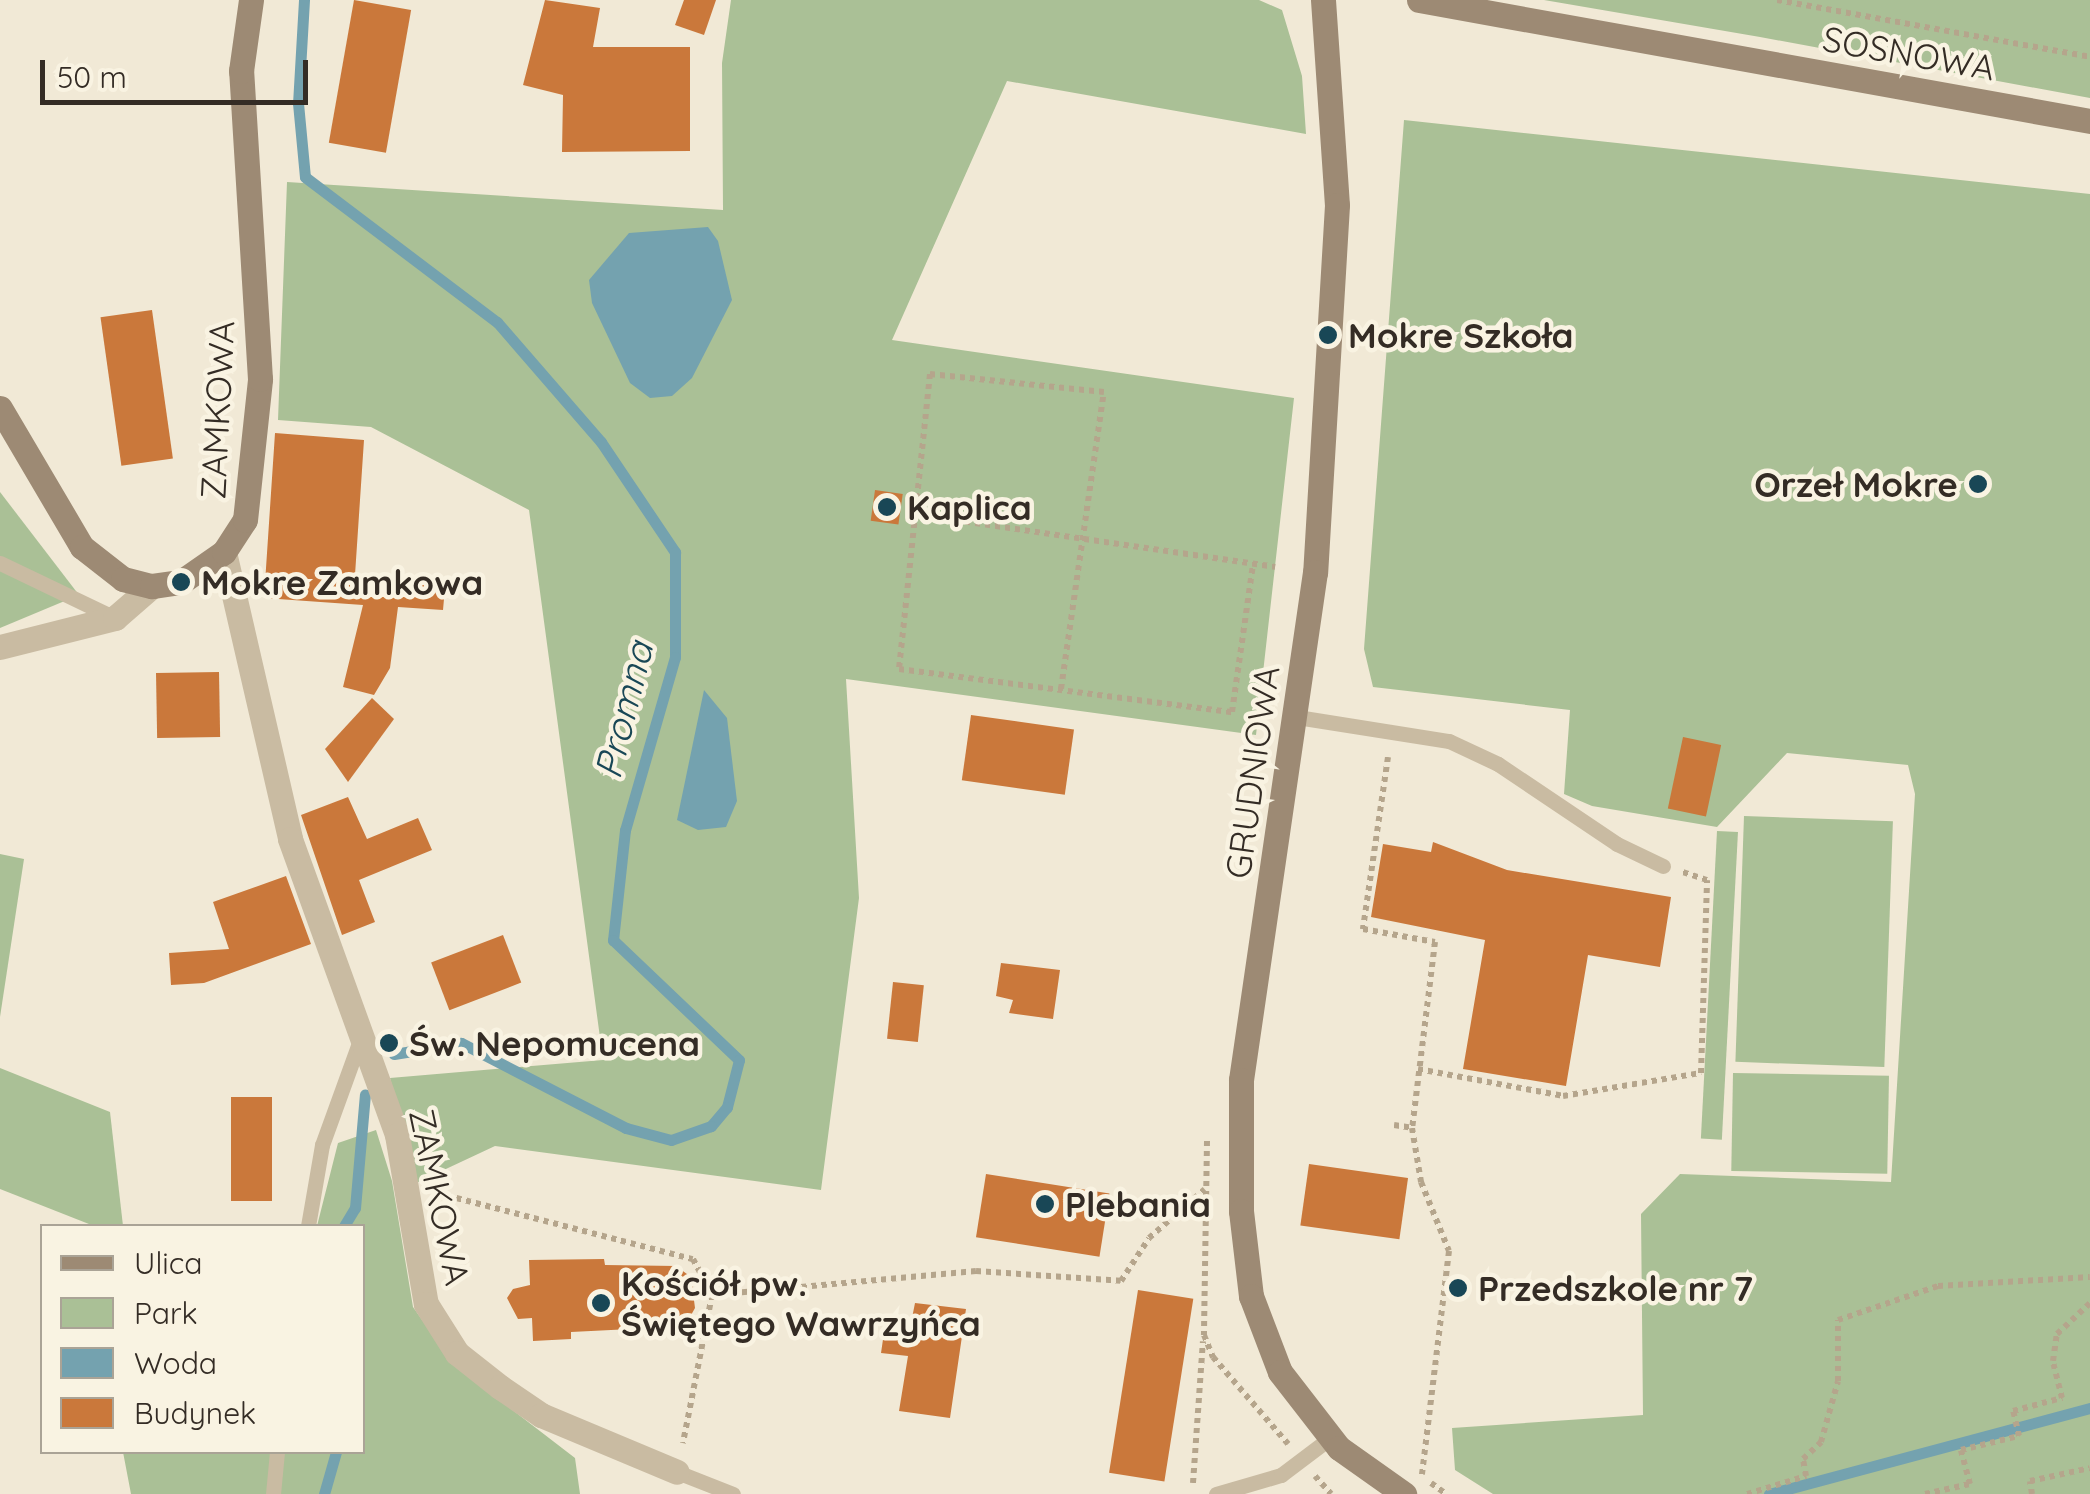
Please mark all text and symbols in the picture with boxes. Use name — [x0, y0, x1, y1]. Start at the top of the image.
street label: SOSNOWA — [1820, 17, 1998, 89]
scale bar — [45, 40, 312, 102]
text: 50 m — [57, 58, 127, 96]
place label: Mokre Szkoła — [1348, 314, 1574, 356]
street label: ZAMKOWA — [191, 320, 243, 500]
marker: Mokre Szkoła — [1317, 324, 1339, 346]
place label: Orzeł Mokre — [1754, 463, 1958, 505]
marker: Orzeł Mokre — [1967, 473, 1989, 495]
place label: Kaplica — [907, 486, 1032, 528]
marker: Kaplica — [876, 496, 898, 518]
place label: Mokre Zamkowa — [201, 561, 483, 603]
marker: Mokre Zamkowa — [170, 571, 192, 593]
water label: Promna — [585, 637, 663, 783]
street label: GRUDNIOWA — [1216, 663, 1288, 881]
place label: Św. Nepomucena — [409, 1022, 700, 1064]
marker: Św. Nepomucena — [378, 1032, 400, 1054]
street label: ZAMKOWA — [401, 1105, 479, 1289]
place label: Plebania — [1065, 1183, 1211, 1225]
marker: Plebania — [1034, 1193, 1056, 1215]
legend — [40, 1224, 365, 1454]
text: Ulica — [134, 1244, 202, 1282]
place label: Kościół pw. Świętego Wawrzyńca — [621, 1262, 981, 1344]
place label: Przedszkole nr 7 — [1478, 1267, 1753, 1309]
marker: Przedszkole nr 7 — [1447, 1277, 1469, 1299]
marker: Kościół pw. Świętego Wawrzyńca — [590, 1292, 612, 1314]
text: Park — [134, 1294, 198, 1332]
text: Woda — [134, 1344, 217, 1382]
text: Budynek — [134, 1394, 256, 1432]

